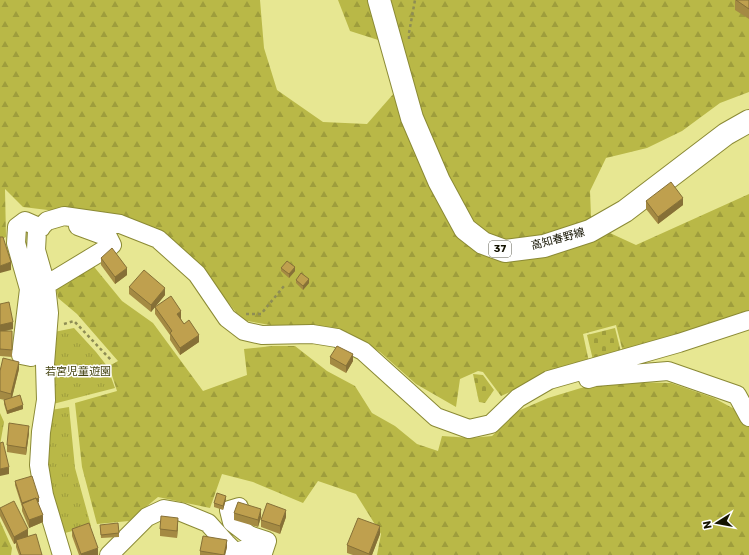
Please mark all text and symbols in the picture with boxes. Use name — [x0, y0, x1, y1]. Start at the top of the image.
street label: 高知春野線 — [530, 226, 586, 252]
road number: 37 — [489, 241, 511, 257]
park label: 若宮児童遊園 — [45, 365, 111, 378]
north arrow — [697, 503, 737, 543]
text: N — [701, 520, 715, 530]

